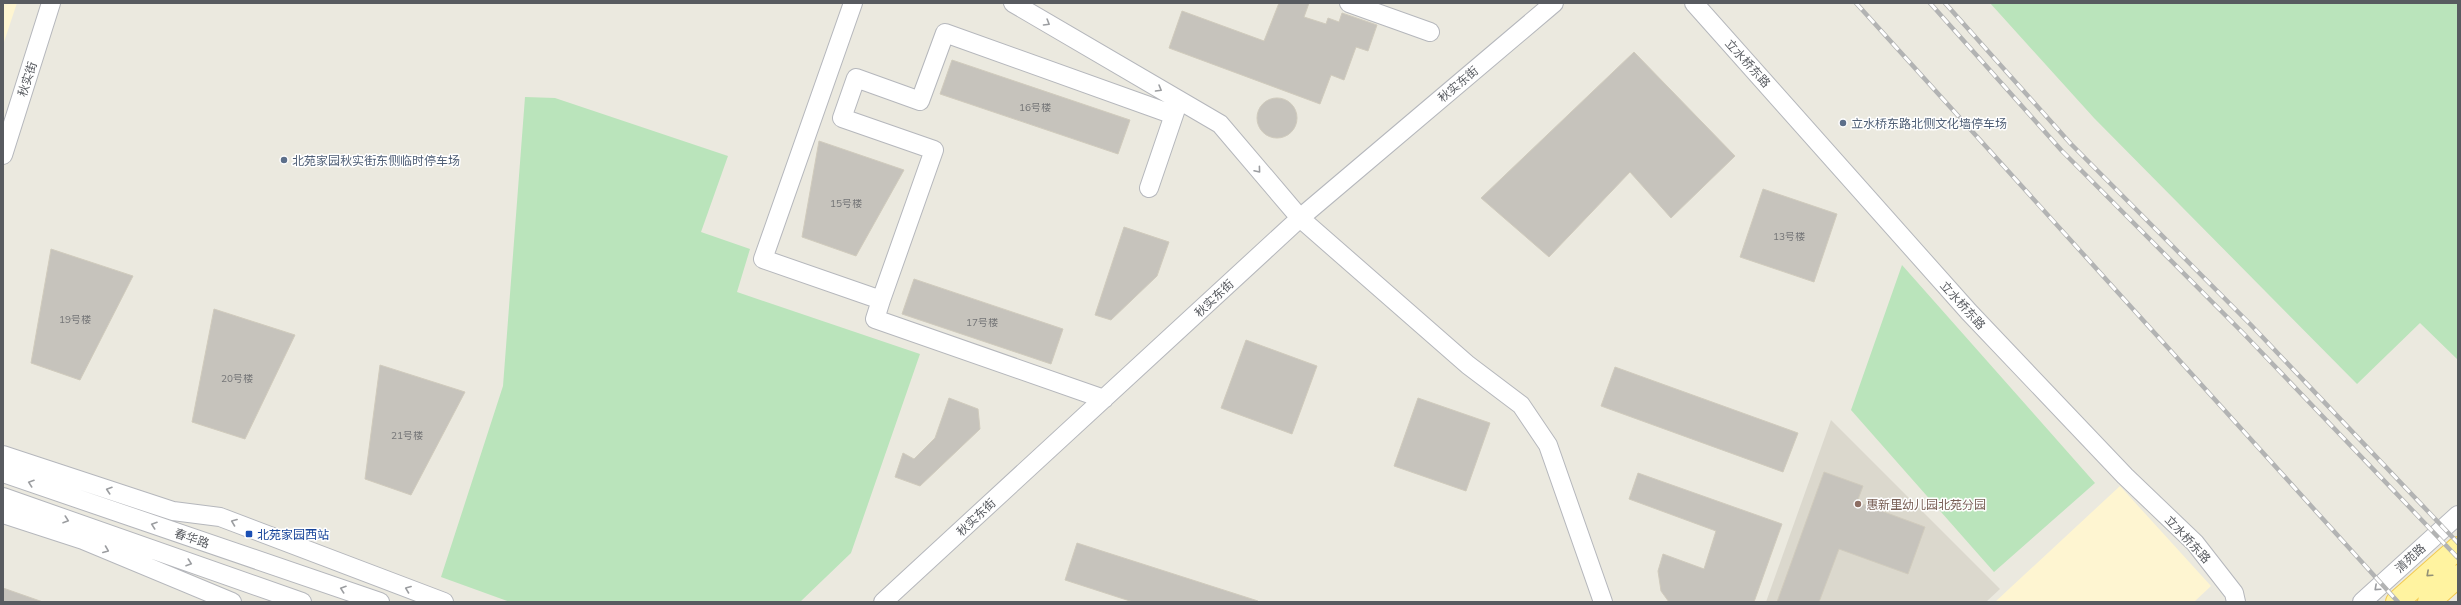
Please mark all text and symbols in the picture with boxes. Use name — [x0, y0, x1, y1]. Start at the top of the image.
one-way arrow — [1043, 18, 1050, 25]
street label: 立水桥东路 — [1722, 36, 1774, 90]
street label: 秋实街 — [14, 60, 40, 98]
street label: 秋实东街 — [1435, 63, 1481, 105]
one-way arrow — [1155, 84, 1162, 91]
house number: 16号楼 — [1019, 101, 1051, 114]
place label: 立水桥东路北侧文化墙停车场 — [1851, 116, 2007, 131]
marker: 立水桥东路北侧文化墙停车场 — [1838, 118, 1848, 128]
place label: 北苑家园秋实街东侧临时停车场 — [292, 153, 460, 168]
marker: 北苑家园秋实街东侧临时停车场 — [279, 155, 289, 165]
one-way arrow — [1254, 165, 1261, 172]
house number: 15号楼 — [830, 197, 862, 210]
house number: 13号楼 — [1773, 230, 1805, 243]
street label: 秋实东街 — [1191, 276, 1237, 320]
street label: 立水桥东路 — [1937, 278, 1989, 332]
house number: 19号楼 — [59, 313, 91, 326]
house number: 17号楼 — [966, 316, 998, 329]
house number: 20号楼 — [221, 372, 253, 385]
house number: 21号楼 — [391, 429, 423, 442]
one-way arrow — [28, 479, 35, 487]
one-way arrow — [105, 486, 112, 495]
street label: 秋实东街 — [953, 495, 999, 539]
place label: 惠新里幼儿园北苑分园 — [1866, 497, 1986, 512]
marker: 惠新里幼儿园北苑分园 — [1853, 499, 1863, 509]
street label: 立水桥东路 — [2162, 512, 2214, 566]
one-way arrow — [63, 515, 70, 523]
one-way arrow — [230, 519, 237, 527]
one-way arrow — [151, 521, 158, 529]
street label: 春华路 — [173, 525, 211, 551]
place label: 北苑家园西站 — [257, 527, 329, 542]
marker: 北苑家园西站 — [244, 529, 254, 539]
street label: 清苑路 — [2392, 540, 2428, 576]
one-way arrow — [103, 545, 110, 553]
one-way arrow — [185, 558, 192, 566]
one-way arrow — [2426, 569, 2434, 577]
one-way arrow — [2374, 583, 2382, 591]
one-way arrow — [404, 585, 411, 593]
one-way arrow — [340, 586, 347, 594]

